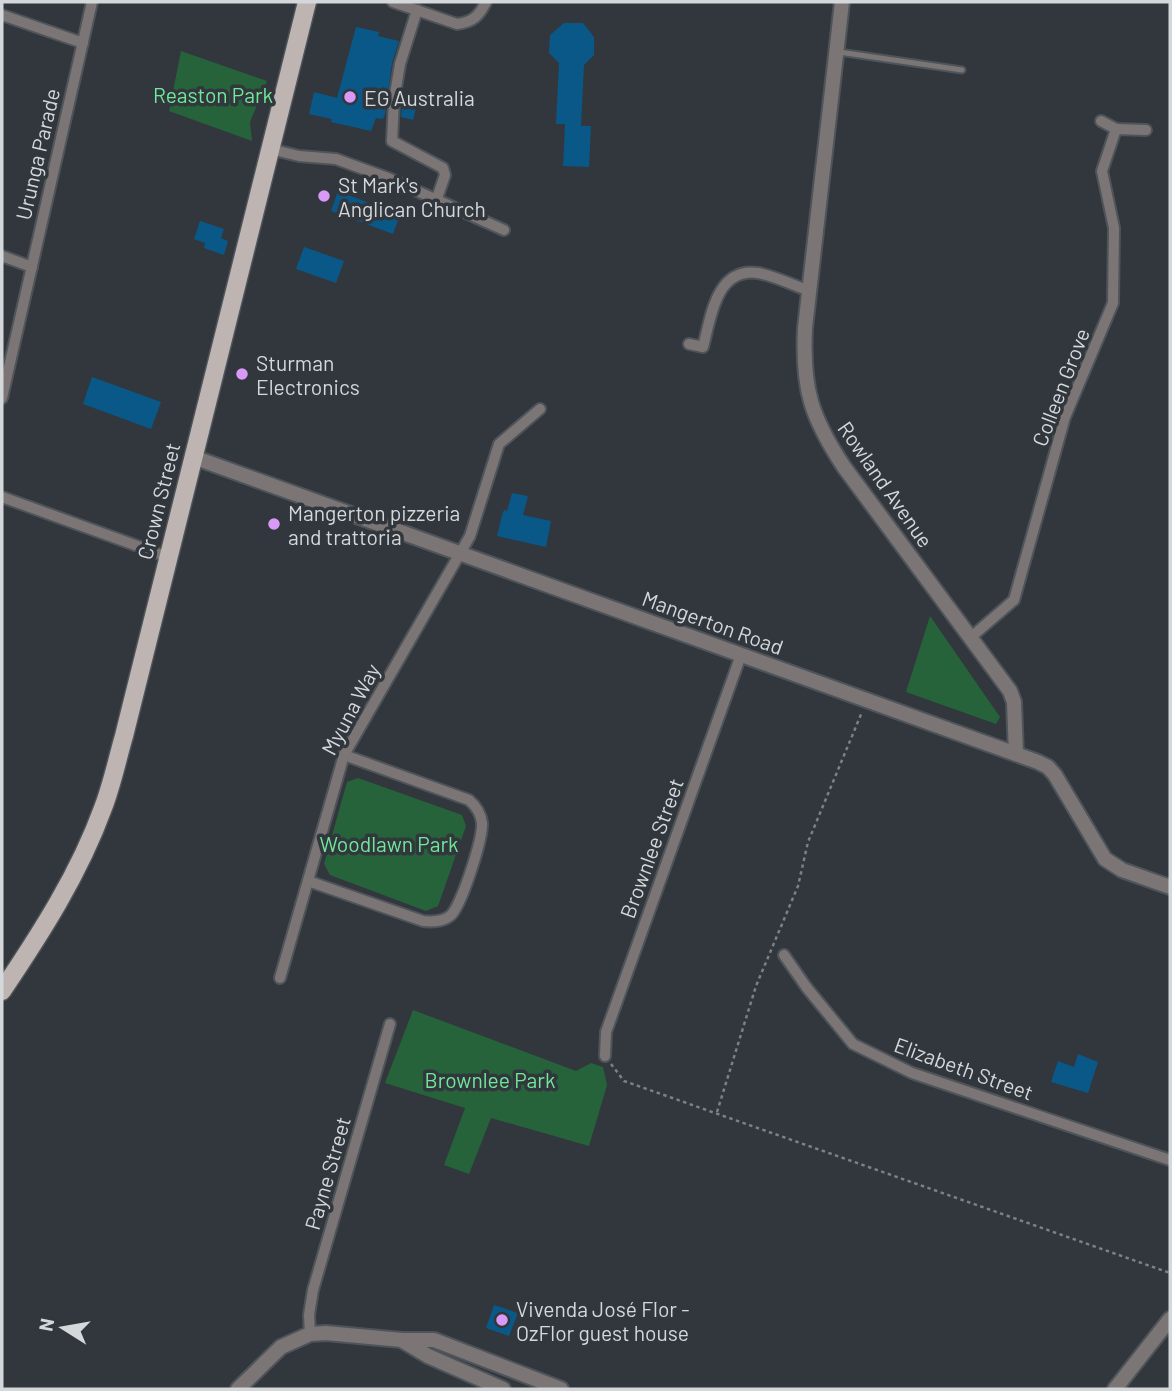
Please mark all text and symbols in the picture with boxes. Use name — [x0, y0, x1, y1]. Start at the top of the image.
park label: Reaston Park — [153, 82, 273, 107]
place label: EG Australia — [364, 85, 475, 110]
street label: Urunga Parade — [10, 86, 64, 222]
marker: EG Australia — [342, 89, 358, 105]
place label: St Mark's Anglican Church — [338, 172, 486, 221]
marker: St Mark's Anglican Church — [316, 188, 332, 204]
street label: Colleen Grove — [1026, 325, 1094, 449]
place label: Sturman Electronics — [256, 350, 360, 399]
marker: Sturman Electronics — [234, 366, 250, 382]
street label: Rowland Avenue — [833, 416, 939, 552]
street label: Crown Street — [131, 440, 185, 562]
place label: Mangerton pizzeria and trattoria — [288, 500, 460, 549]
marker: Mangerton pizzeria and trattoria — [266, 516, 282, 532]
street label: Mangerton Road — [639, 585, 787, 659]
street label: Myuna Way — [316, 659, 385, 759]
street label: Brownlee Street — [614, 775, 688, 921]
park label: Woodlawn Park — [319, 831, 459, 856]
street label: Elizabeth Street — [891, 1031, 1037, 1105]
park label: Brownlee Park — [425, 1067, 555, 1092]
street label: Payne Street — [299, 1114, 355, 1232]
north arrow — [28, 1293, 98, 1363]
place label: Vivenda José Flor - OzFlor guest house — [516, 1296, 689, 1345]
marker: Vivenda José Flor - OzFlor guest house — [494, 1312, 510, 1328]
text: N — [33, 1316, 58, 1333]

